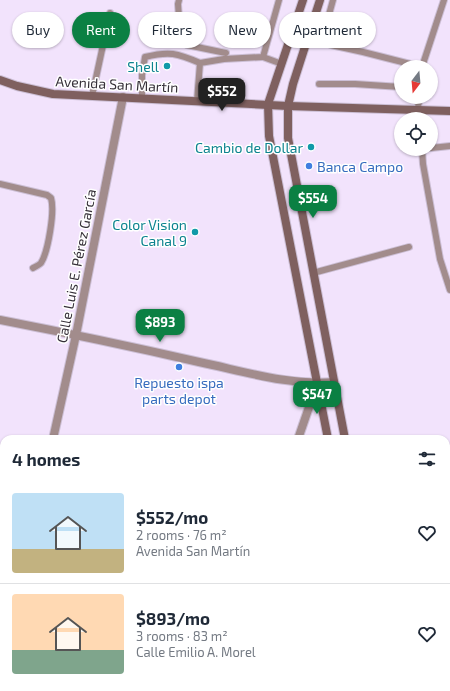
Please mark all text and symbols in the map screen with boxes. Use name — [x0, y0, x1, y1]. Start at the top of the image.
chip: Buy — [12, 12, 64, 48]
chip: Rent — [72, 12, 130, 48]
chip: Filters — [138, 12, 206, 48]
chip: New — [214, 12, 271, 48]
chip: Apartment — [279, 12, 376, 48]
place label: Shell — [127, 58, 160, 75]
north arrow — [394, 60, 438, 104]
map controls — [394, 60, 438, 156]
marker: Shell — [162, 61, 172, 71]
street label: Avenida San Martín — [55, 72, 179, 96]
pin: $552 — [198, 78, 246, 112]
text: $552 — [207, 83, 237, 99]
button: locate — [394, 112, 438, 156]
place label: Cambio de Dollar — [195, 139, 303, 156]
marker: Cambio de Dollar — [306, 142, 316, 152]
place label: Banca Campo — [317, 158, 403, 175]
marker: Banca Campo — [304, 161, 314, 171]
pin: $554 — [289, 185, 337, 219]
street label: Calle Luis E. Pérez García — [53, 188, 99, 344]
text: $554 — [298, 190, 328, 206]
place label: Color Vision Canal 9 — [112, 216, 187, 249]
marker: Color Vision Canal 9 — [190, 227, 200, 237]
pin: $893 — [136, 309, 184, 343]
text: $893 — [145, 314, 175, 330]
marker: Repuesto ispa parts depot — [174, 362, 184, 372]
place label: Repuesto ispa parts depot — [134, 374, 224, 407]
pin: $547 — [293, 381, 341, 415]
text: $547 — [302, 386, 332, 402]
icon: filters — [416, 448, 438, 470]
text: 4 homes — [12, 449, 80, 469]
text: $552/mo — [136, 507, 208, 527]
icon: home — [44, 509, 92, 557]
icon: heart — [416, 522, 438, 544]
text: 2 rooms · 76 m² — [136, 527, 227, 543]
text: Avenida San Martín — [136, 543, 250, 559]
text: $893/mo — [136, 608, 210, 628]
icon: home — [44, 610, 92, 658]
icon: heart — [416, 623, 438, 645]
text: 3 rooms · 83 m² — [136, 628, 228, 644]
text: Calle Emilio A. Morel — [136, 644, 256, 660]

